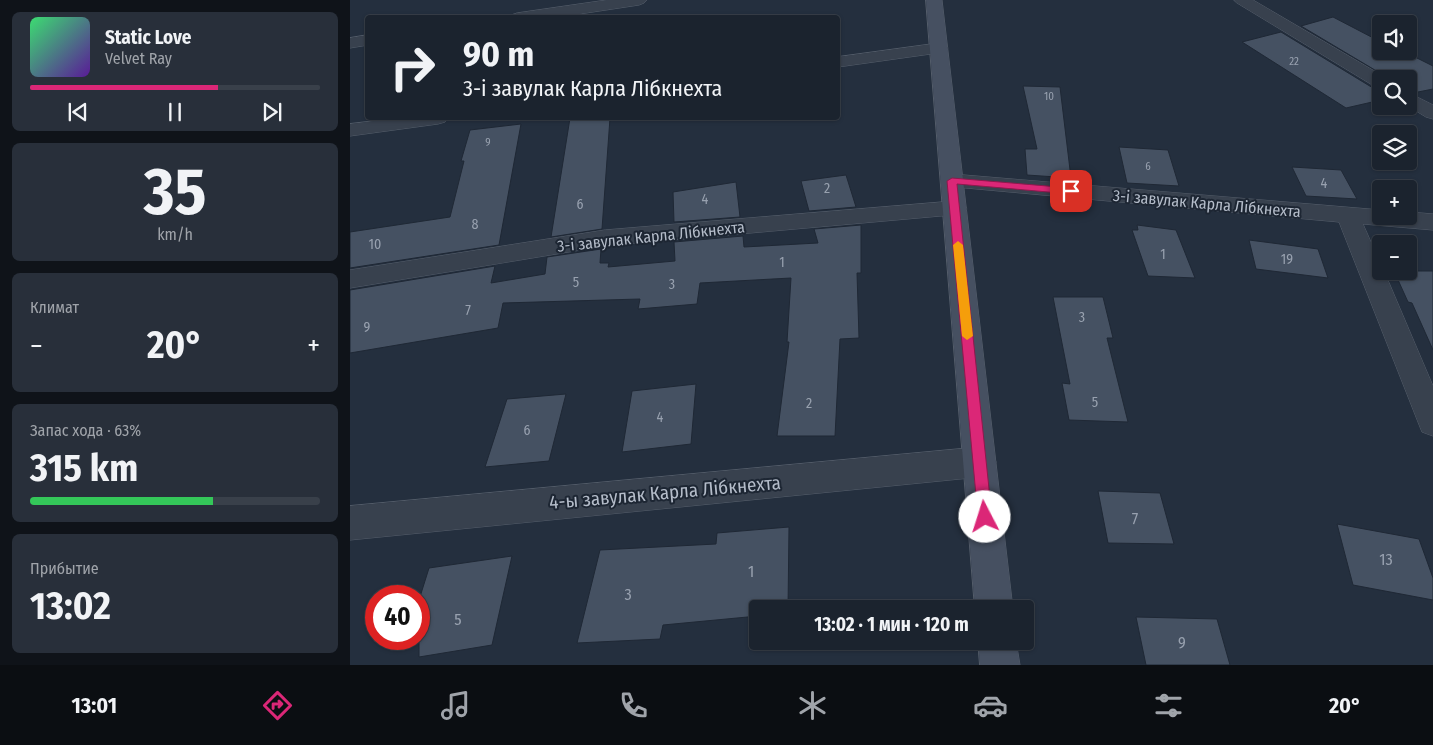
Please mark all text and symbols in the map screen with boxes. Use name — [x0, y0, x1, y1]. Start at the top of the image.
map controls — [1372, 15, 1417, 280]
button: sound — [1372, 15, 1417, 60]
text: Static Love — [105, 26, 192, 49]
text: 90 m — [463, 33, 534, 75]
icon: right — [380, 35, 445, 100]
text: Velvet Ray — [105, 49, 172, 68]
house number: 22 — [1289, 55, 1299, 68]
button: search — [1372, 70, 1417, 115]
text: 3-і завулак Карла Лібкнехта — [463, 75, 722, 102]
house number: 10 — [1044, 90, 1054, 103]
icon: previous — [64, 98, 92, 126]
icon: pause — [161, 98, 189, 126]
icon: next — [258, 98, 286, 126]
button: layers — [1372, 125, 1417, 170]
house number: 9 — [485, 136, 491, 149]
text: 35 — [144, 153, 206, 231]
house number: 6 — [1145, 160, 1151, 173]
pin — [1050, 170, 1092, 212]
house number: 4 — [1321, 175, 1328, 192]
icon: arrive — [1057, 177, 1085, 205]
house number: 2 — [824, 180, 830, 197]
button: + — [1372, 180, 1417, 225]
street label: 3-і завулак Карла Лібкнехта — [1112, 186, 1302, 221]
house number: 4 — [702, 191, 709, 208]
house number: 6 — [577, 196, 584, 213]
house number: 8 — [472, 216, 479, 233]
street label: 3-і завулак Карла Лібкнехта — [556, 217, 746, 256]
text: km/h — [157, 225, 193, 244]
button: − — [1372, 235, 1417, 280]
house number: 10 — [369, 236, 381, 253]
house number: 1 — [1160, 246, 1166, 263]
house number: 19 — [1281, 251, 1293, 268]
house number: 1 — [779, 254, 785, 271]
house number: 5 — [573, 274, 579, 291]
house number: 3 — [669, 276, 675, 293]
text: Климат — [30, 298, 79, 317]
house number: 7 — [465, 302, 471, 319]
house number: 3 — [1079, 309, 1085, 326]
house number: 9 — [364, 319, 371, 336]
text: 20° — [147, 322, 203, 368]
text: − — [30, 329, 43, 362]
text: + — [307, 329, 320, 362]
house number: 5 — [1092, 394, 1098, 411]
house number: 2 — [806, 395, 812, 412]
house number: 4 — [657, 409, 664, 426]
text: Запас хода · 63% — [30, 421, 141, 440]
house number: 6 — [524, 422, 531, 439]
text: 315 km — [30, 445, 138, 491]
street label: 4-ы завулак Карла Лібкнехта — [548, 471, 782, 514]
position arrow — [958, 490, 1010, 542]
house number: 7 — [1132, 509, 1139, 528]
house number: 13 — [1379, 550, 1393, 569]
text: Прибытие — [30, 559, 99, 578]
house number: 1 — [748, 562, 754, 581]
text: 13:02 — [30, 583, 111, 629]
speed limit sign: 40 — [365, 585, 430, 650]
house number: 3 — [624, 585, 632, 604]
house number: 5 — [454, 610, 462, 629]
text: 13:02 · 1 мин · 120 m — [814, 613, 969, 636]
house number: 9 — [1178, 633, 1186, 652]
icon: directions — [260, 688, 295, 723]
icon: music — [438, 688, 473, 723]
icon: phone — [616, 688, 651, 723]
icon: climate — [795, 688, 830, 723]
icon: car — [973, 688, 1008, 723]
icon: filters — [1151, 688, 1186, 723]
text: 13:01 — [72, 692, 117, 719]
text: 20° — [1329, 692, 1361, 719]

